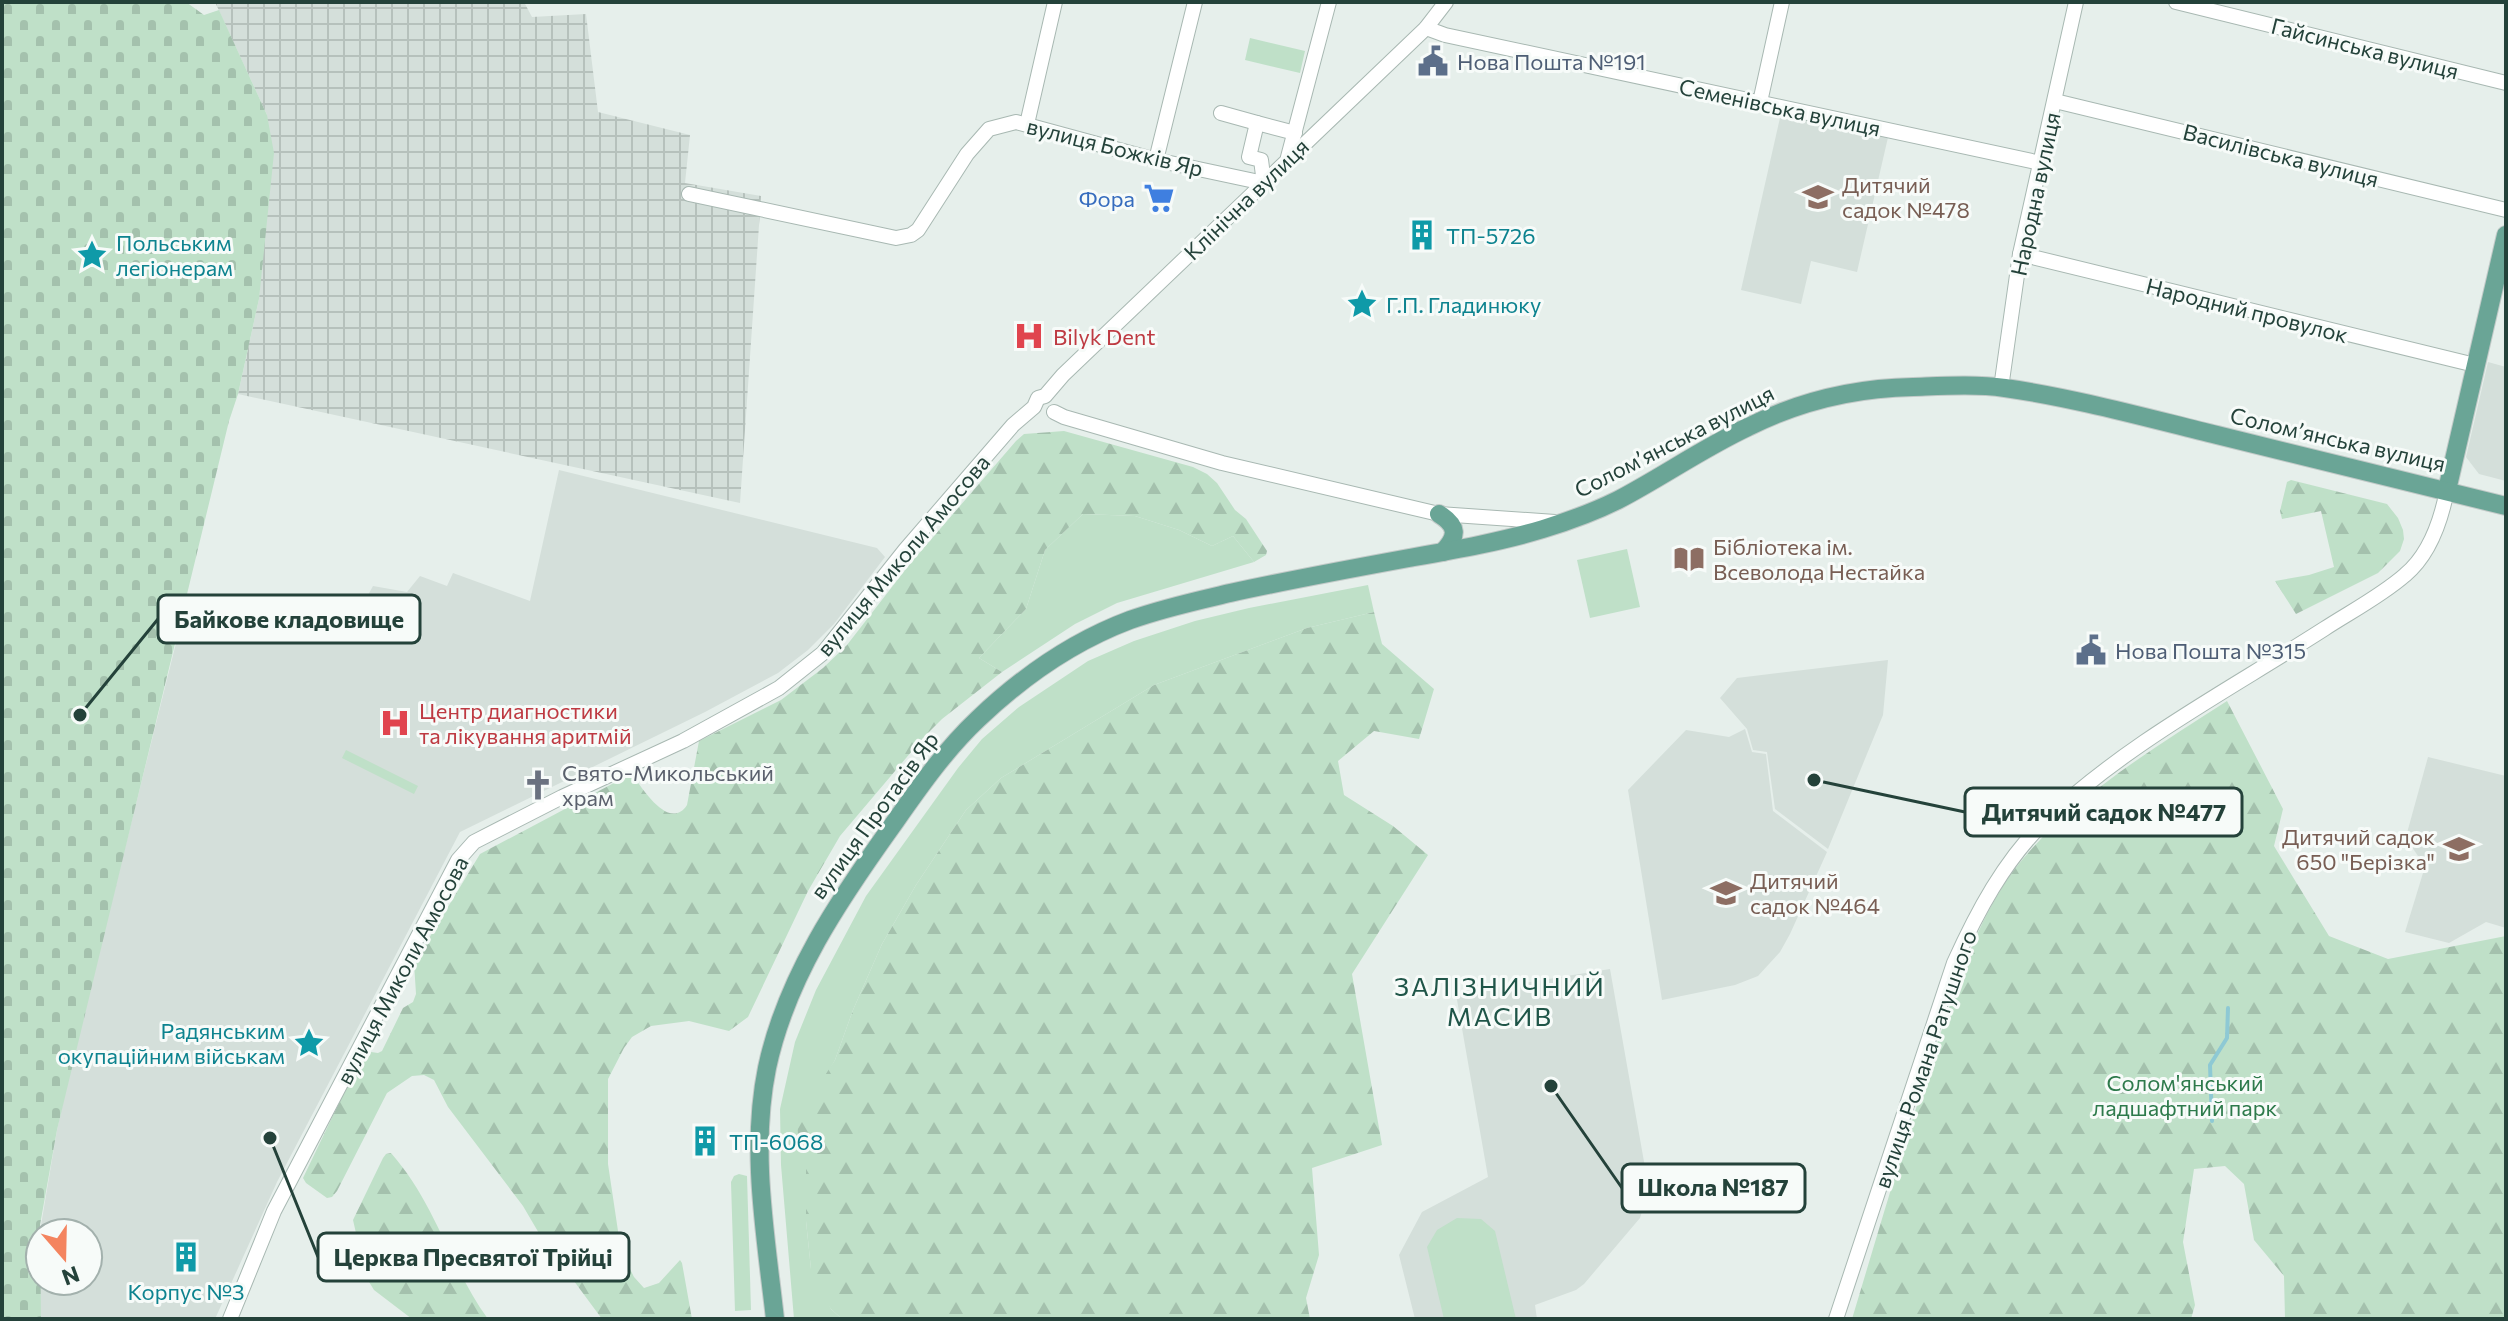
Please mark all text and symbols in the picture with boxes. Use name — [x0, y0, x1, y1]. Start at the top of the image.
street label: Гайсинська вулиця — [2269, 12, 2461, 84]
public building icon: Нова Пошта №191 — [1416, 44, 1450, 78]
place label: Нова Пошта №191 — [1457, 48, 1646, 75]
street label: Семенівська вулиця — [1677, 72, 1883, 142]
street label: Народна вулиця — [2004, 110, 2066, 278]
street label: вулиця Божків Яр — [1024, 112, 1206, 182]
street label: Василівська вулиця — [2180, 118, 2382, 192]
street label: Клінічна вулиця — [1178, 133, 1314, 265]
place label: Дитячий садок №478 — [1842, 171, 1970, 223]
school or university icon: Дитячий садок №478 — [1801, 180, 1835, 214]
supermarket icon: Фора — [1142, 181, 1176, 215]
place label: Фора — [1079, 185, 1135, 212]
building icon: ТП-5726 — [1405, 218, 1439, 252]
place label: ТП-5726 — [1446, 222, 1536, 249]
place label: Польським легіонерам — [116, 229, 233, 281]
place icon: Польським легіонерам — [75, 238, 109, 272]
street label: Народний провулок — [2143, 272, 2351, 348]
place icon: Г.П. Гладинюку — [1345, 287, 1379, 321]
place label: Г.П. Гладинюку — [1386, 291, 1541, 318]
hospital icon: Bilyk Dent — [1012, 319, 1046, 353]
place label: Bilyk Dent — [1053, 323, 1155, 350]
street label: Соломʼянська вулиця — [1570, 379, 1778, 503]
street label: Соломʼянська вулиця — [2228, 401, 2448, 477]
street label: вулиця Миколи Амосова — [811, 449, 995, 661]
place label: Бібліотека ім. Всеволода Нестайка — [1713, 533, 1925, 585]
library icon: Бібліотека ім. Всеволода Нестайка — [1672, 542, 1706, 576]
callout: Байкове кладовище — [158, 595, 420, 643]
text: Байкове кладовище — [174, 604, 404, 633]
public building icon: Нова Пошта №315 — [2074, 633, 2108, 667]
place label: Нова Пошта №315 — [2115, 637, 2306, 664]
place label: Центр диагностики та лікування аритмій — [419, 697, 632, 749]
hospital icon: Центр диагностики та лікування аритмій — [378, 706, 412, 740]
street label: вулиця Протасів Яр — [804, 726, 944, 904]
place label: Свято-Микольський храм — [562, 759, 774, 811]
church icon: Свято-Микольський храм — [521, 768, 555, 802]
callout: Дитячий садок №477 — [1965, 788, 2242, 836]
text: Дитячий садок №477 — [1982, 797, 2226, 826]
place label: Дитячий садок 650 "Берізка" — [2282, 823, 2435, 875]
school or university icon: Дитячий садок 650 "Берізка" — [2442, 832, 2476, 866]
street label: вулиця Миколи Амосова — [330, 851, 474, 1089]
place label: Дитячий садок №464 — [1750, 867, 1880, 919]
school or university icon: Дитячий садок №464 — [1709, 876, 1743, 910]
street label: вулиця Романа Ратушного — [1868, 926, 1982, 1192]
district label: ЗАЛІЗНИЧНИЙ МАСИВ — [1394, 970, 1606, 1031]
place label: Радянським окупаційним військам — [58, 1017, 285, 1069]
place icon: Радянським окупаційним військам — [292, 1026, 326, 1060]
park label: Солом'янський ладшафтний парк — [2093, 1069, 2278, 1121]
building icon: ТП-6068 — [688, 1124, 722, 1158]
place label: ТП-6068 — [729, 1128, 823, 1155]
callout: Школа №187 — [1622, 1164, 1805, 1212]
text: Школа №187 — [1637, 1172, 1789, 1201]
north arrow — [24, 1217, 104, 1297]
callout: Церква Пресвятої Трійці — [318, 1233, 629, 1281]
building icon: Корпус №3 — [169, 1240, 203, 1274]
text: Церква Пресвятої Трійці — [333, 1242, 613, 1271]
text: N — [59, 1261, 83, 1292]
place label: Корпус №3 — [128, 1278, 244, 1305]

